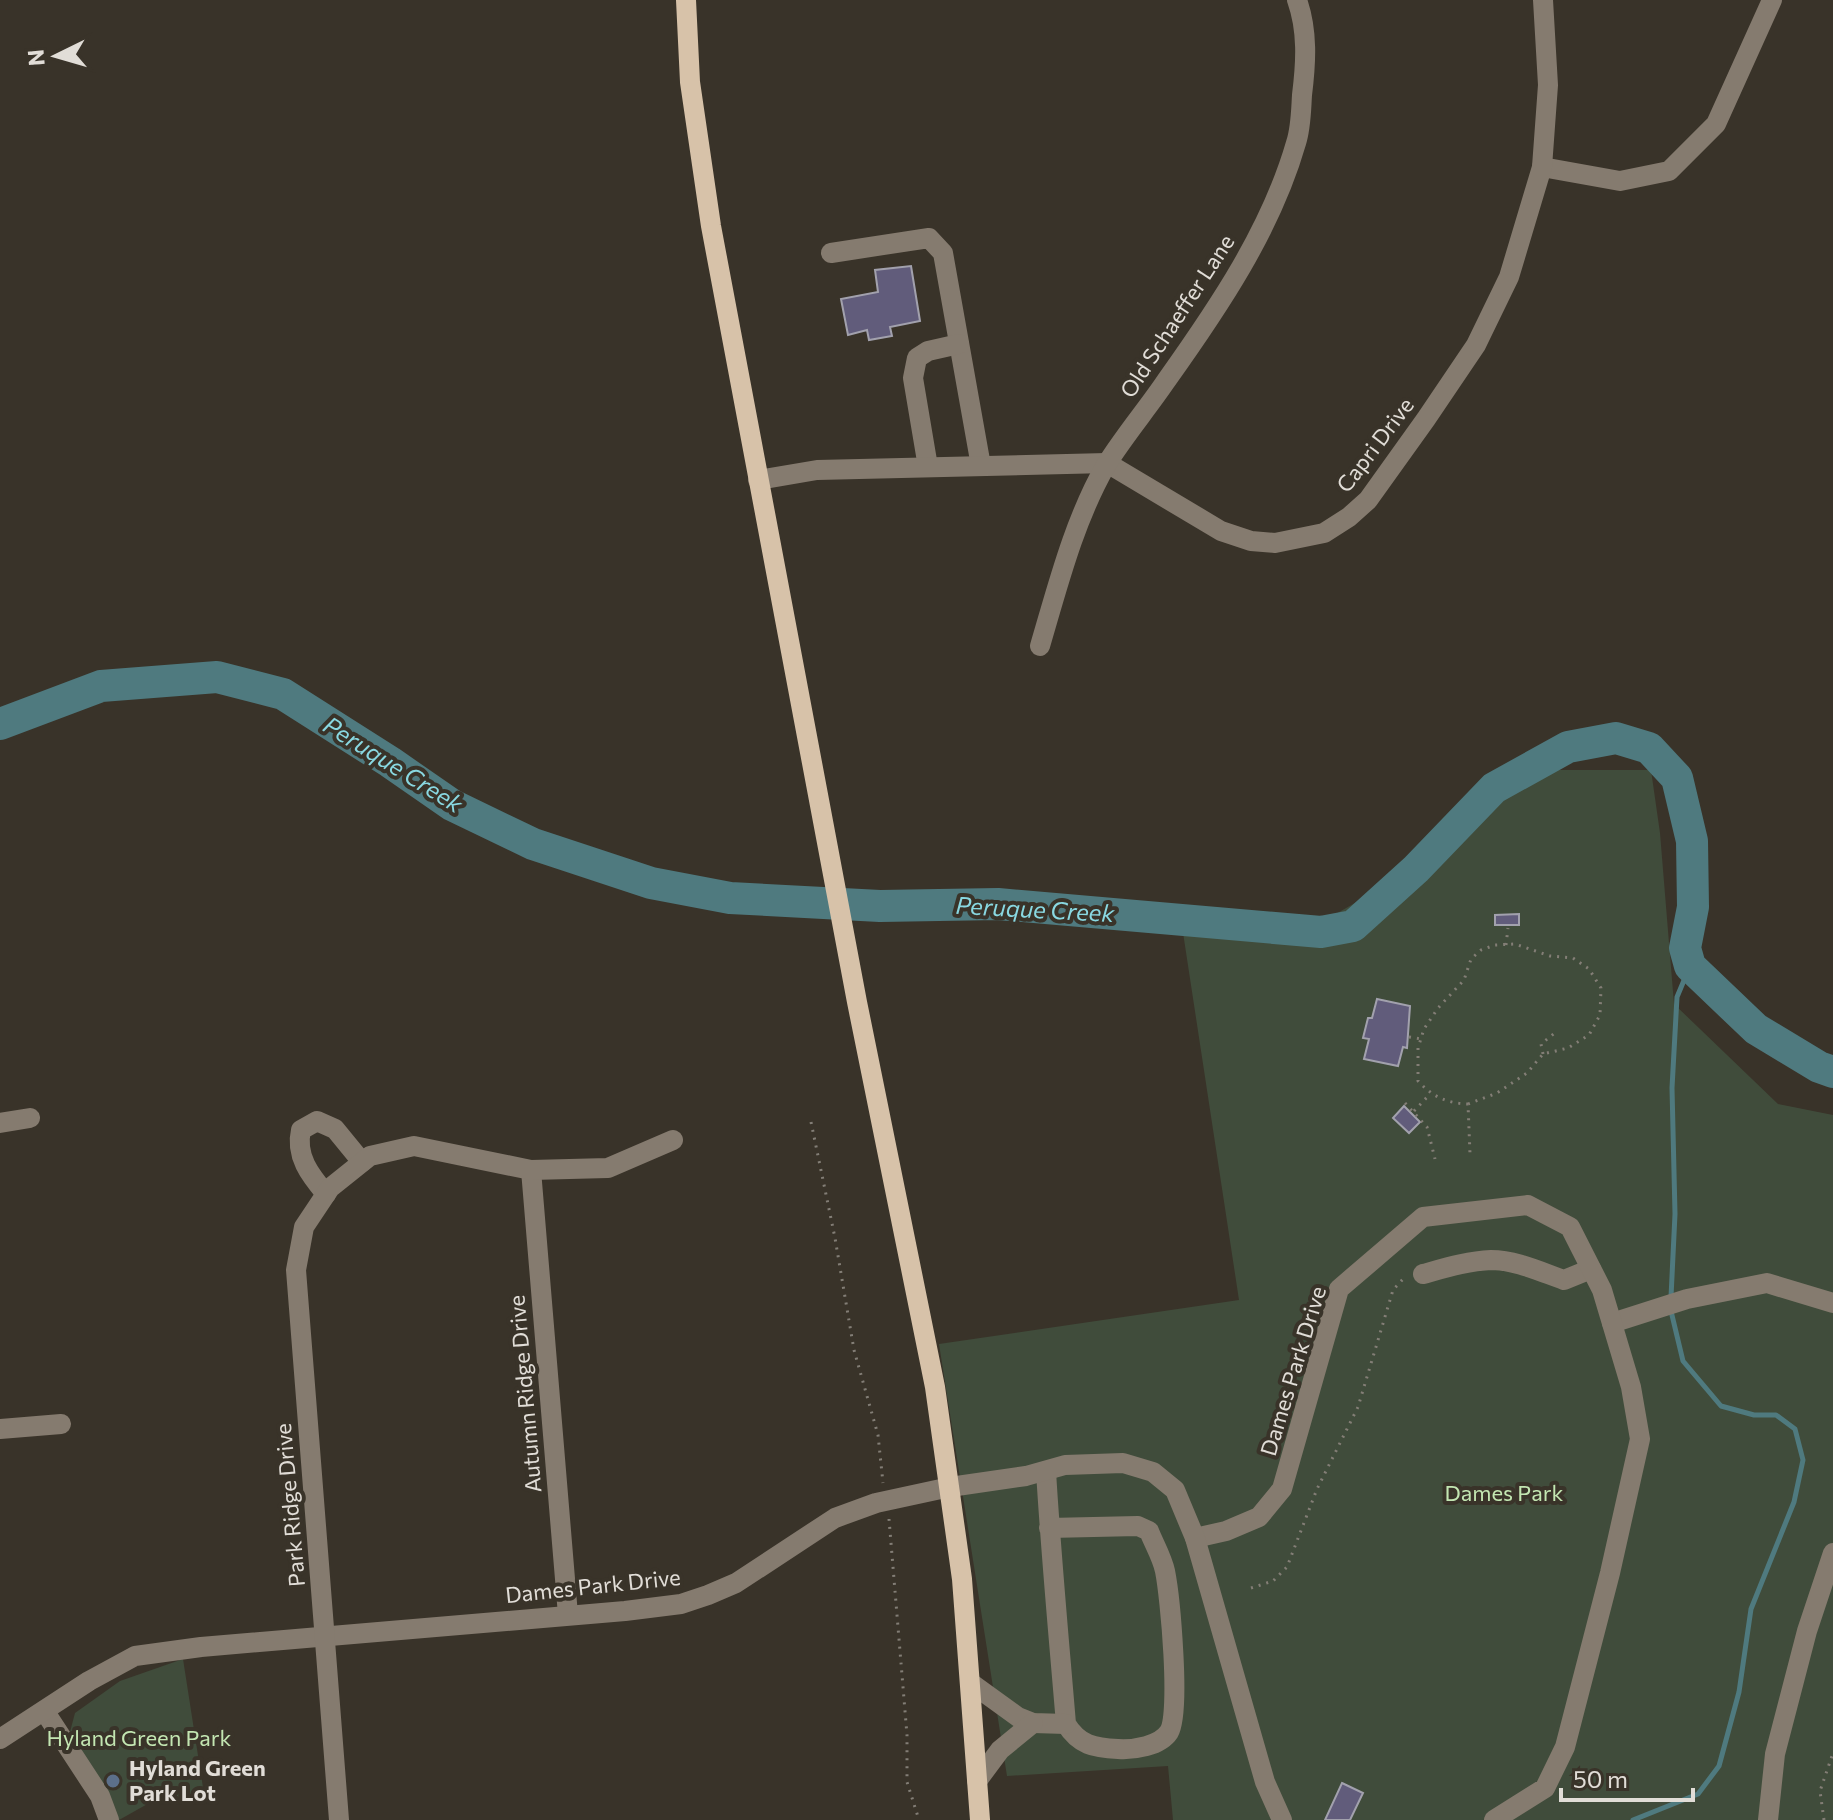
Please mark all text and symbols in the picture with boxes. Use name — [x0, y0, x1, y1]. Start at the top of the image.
north arrow — [16, 16, 96, 96]
text: N — [21, 48, 50, 67]
street label: Old Schaeffer Lane — [1114, 229, 1239, 402]
street label: Capri Drive — [1330, 392, 1419, 497]
water label: Peruque Creek — [319, 709, 470, 819]
water label: Peruque Creek — [955, 890, 1116, 927]
street label: Dames Park Drive — [1254, 1283, 1331, 1459]
street label: Autumn Ridge Drive — [502, 1294, 547, 1494]
street label: Park Ridge Drive — [269, 1422, 310, 1588]
park label: Dames Park — [1445, 1479, 1563, 1506]
street label: Dames Park Drive — [504, 1563, 682, 1608]
park label: Hyland Green Park — [46, 1724, 232, 1751]
scale bar — [1561, 1752, 1693, 1802]
place label: Hyland Green Park Lot — [129, 1754, 266, 1806]
text: 50 m — [1573, 1764, 1628, 1793]
marker: Hyland Green Park Lot — [104, 1772, 122, 1790]

